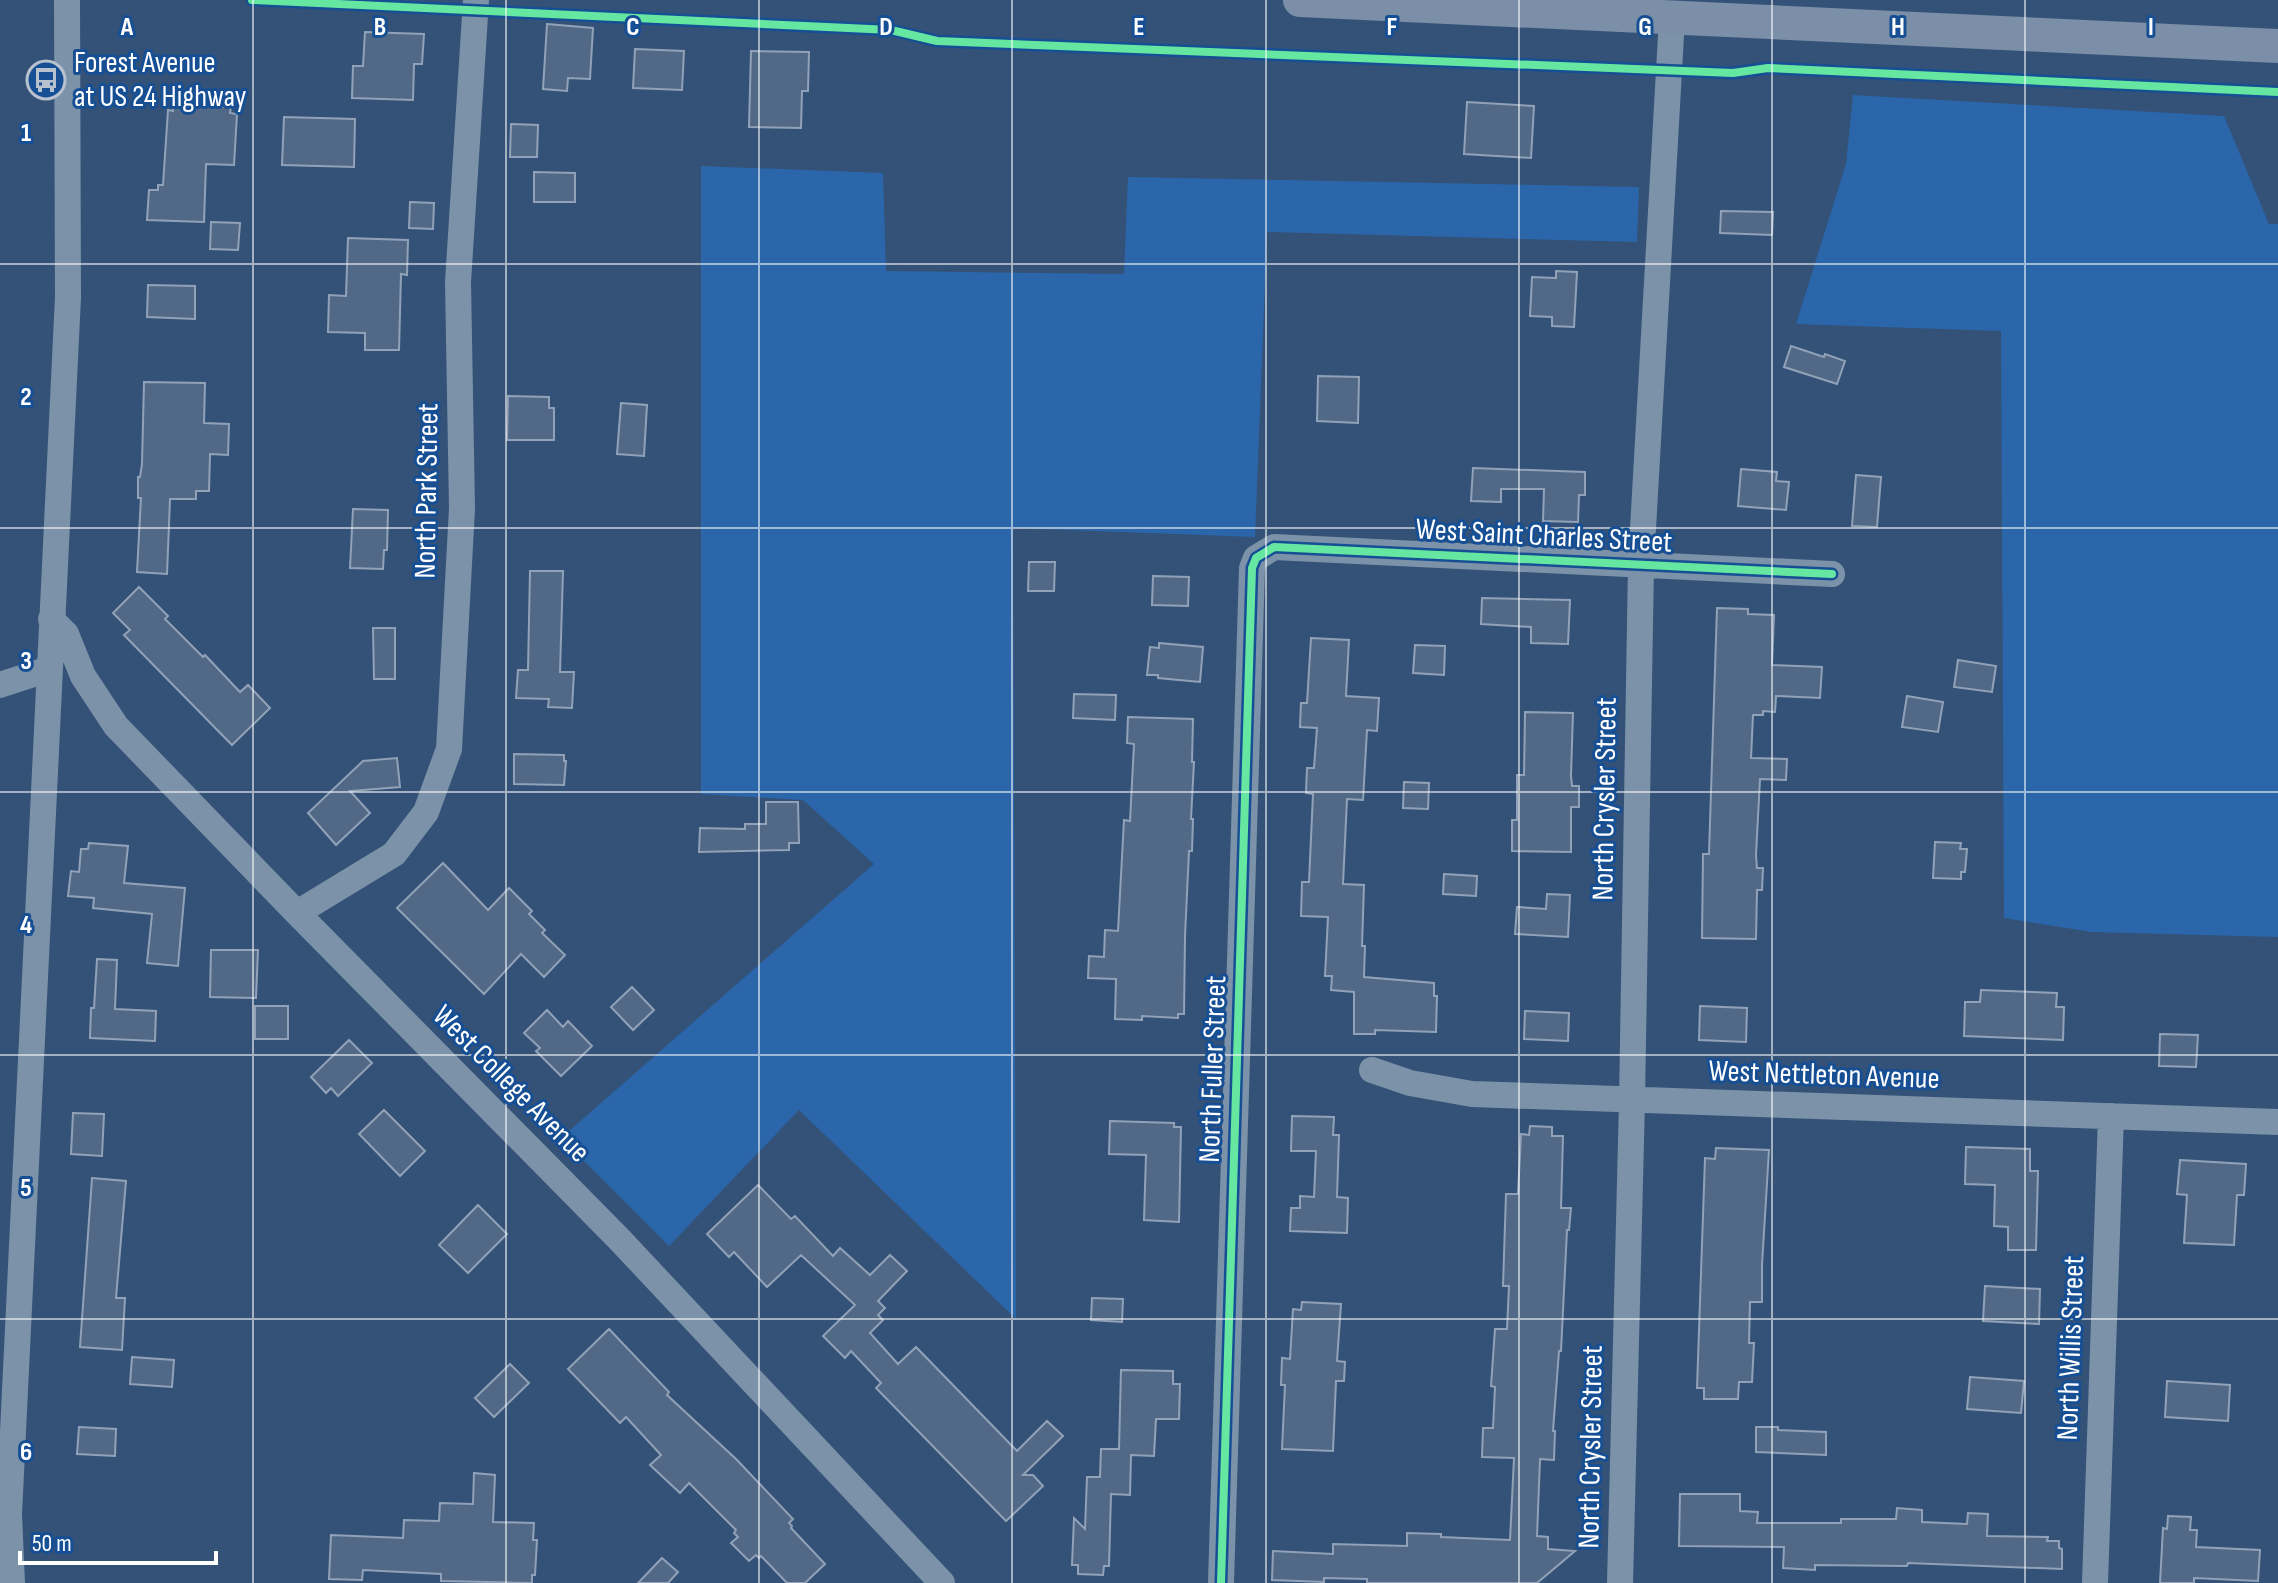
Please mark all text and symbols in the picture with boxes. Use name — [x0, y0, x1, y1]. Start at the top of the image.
text: A — [120, 12, 134, 43]
text: B — [374, 12, 386, 43]
text: C — [626, 12, 640, 43]
text: D — [879, 12, 893, 43]
text: E — [1133, 12, 1145, 43]
text: F — [1387, 12, 1398, 43]
text: G — [1638, 12, 1652, 43]
text: H — [1891, 12, 1905, 43]
text: I — [2148, 12, 2154, 43]
place label: Forest Avenue at US 24 Highway — [74, 45, 247, 115]
bus stop icon: Forest Avenue at US 24 Highway — [25, 59, 67, 101]
text: 1 — [21, 118, 31, 149]
text: 2 — [20, 382, 32, 413]
street label: North Park Street — [407, 403, 447, 579]
street label: West Saint Charles Street — [1415, 511, 1673, 561]
text: 3 — [20, 646, 32, 677]
street label: North Crysler Street — [1585, 697, 1625, 901]
text: 4 — [20, 910, 32, 941]
street label: North Fuller Street — [1192, 975, 1234, 1163]
street label: West College Avenue — [425, 998, 597, 1170]
street label: West Nettleton Avenue — [1708, 1053, 1940, 1097]
text: 5 — [20, 1173, 32, 1204]
street label: North Willis Street — [2050, 1255, 2092, 1441]
street label: North Crysler Street — [1571, 1345, 1611, 1549]
text: 6 — [20, 1437, 32, 1468]
scale bar — [20, 1515, 216, 1565]
text: 50 m — [32, 1529, 72, 1558]

